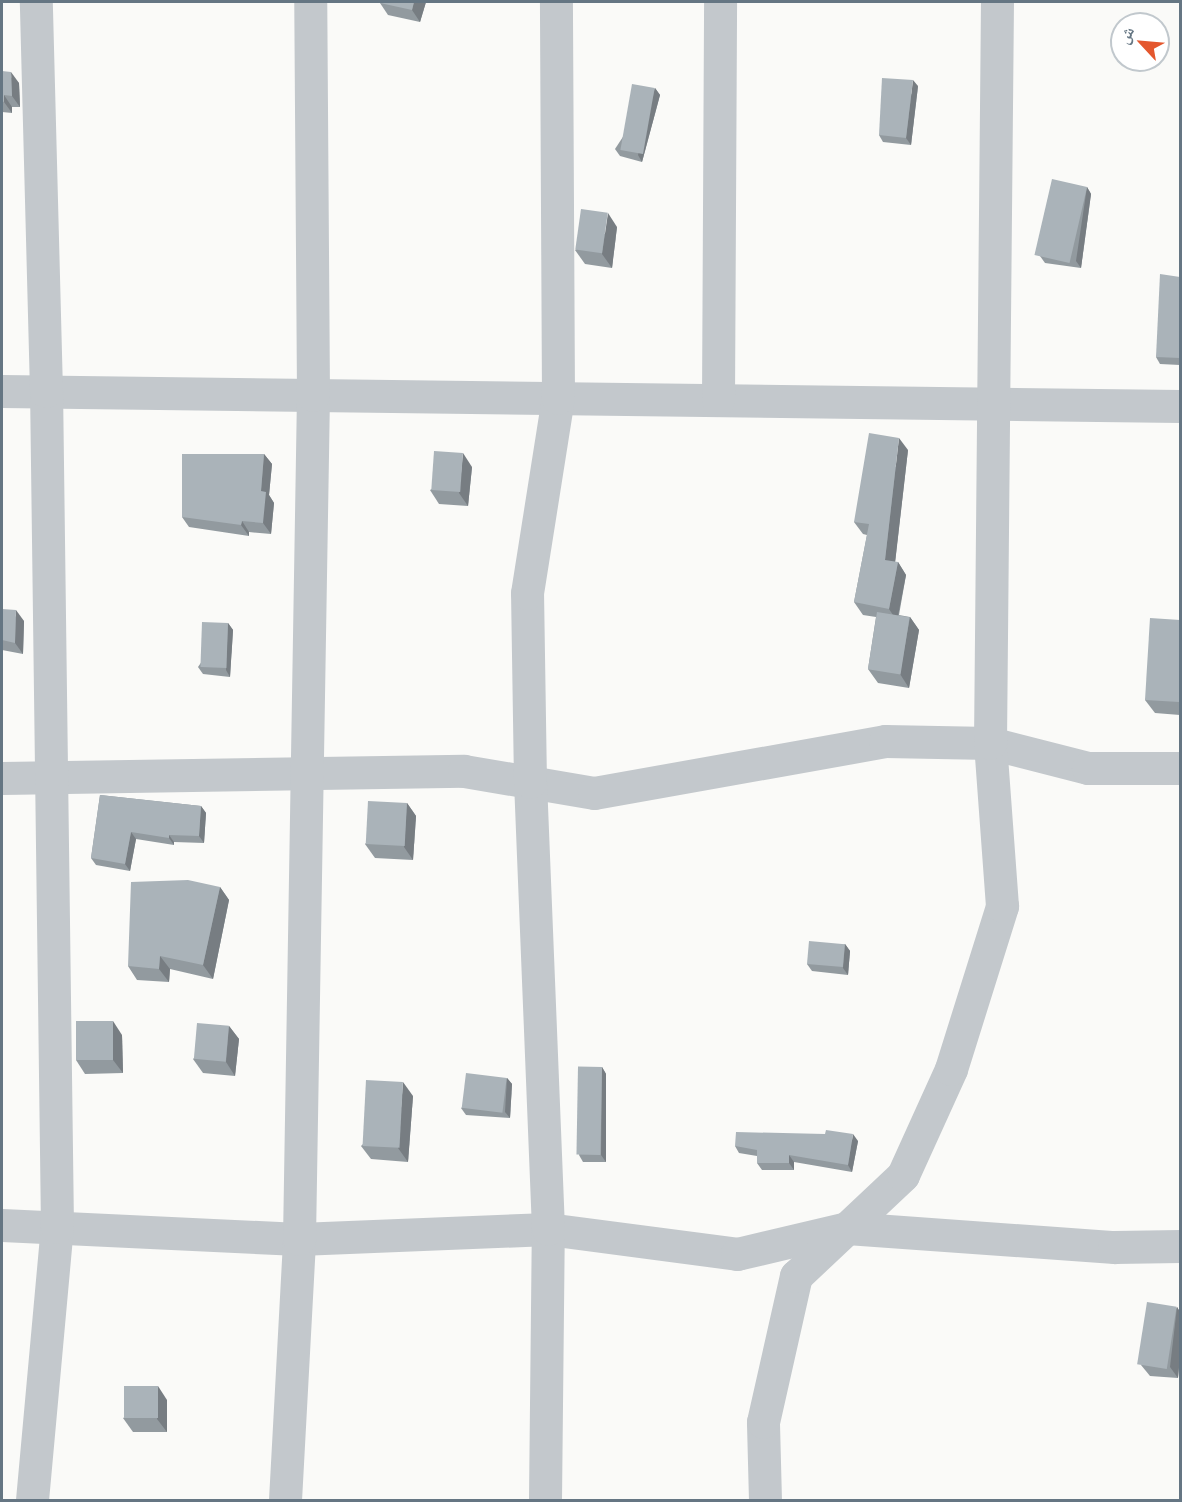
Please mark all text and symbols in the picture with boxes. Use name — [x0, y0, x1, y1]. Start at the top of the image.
north arrow — [1110, 12, 1170, 72]
text: ش — [1112, 23, 1139, 47]

